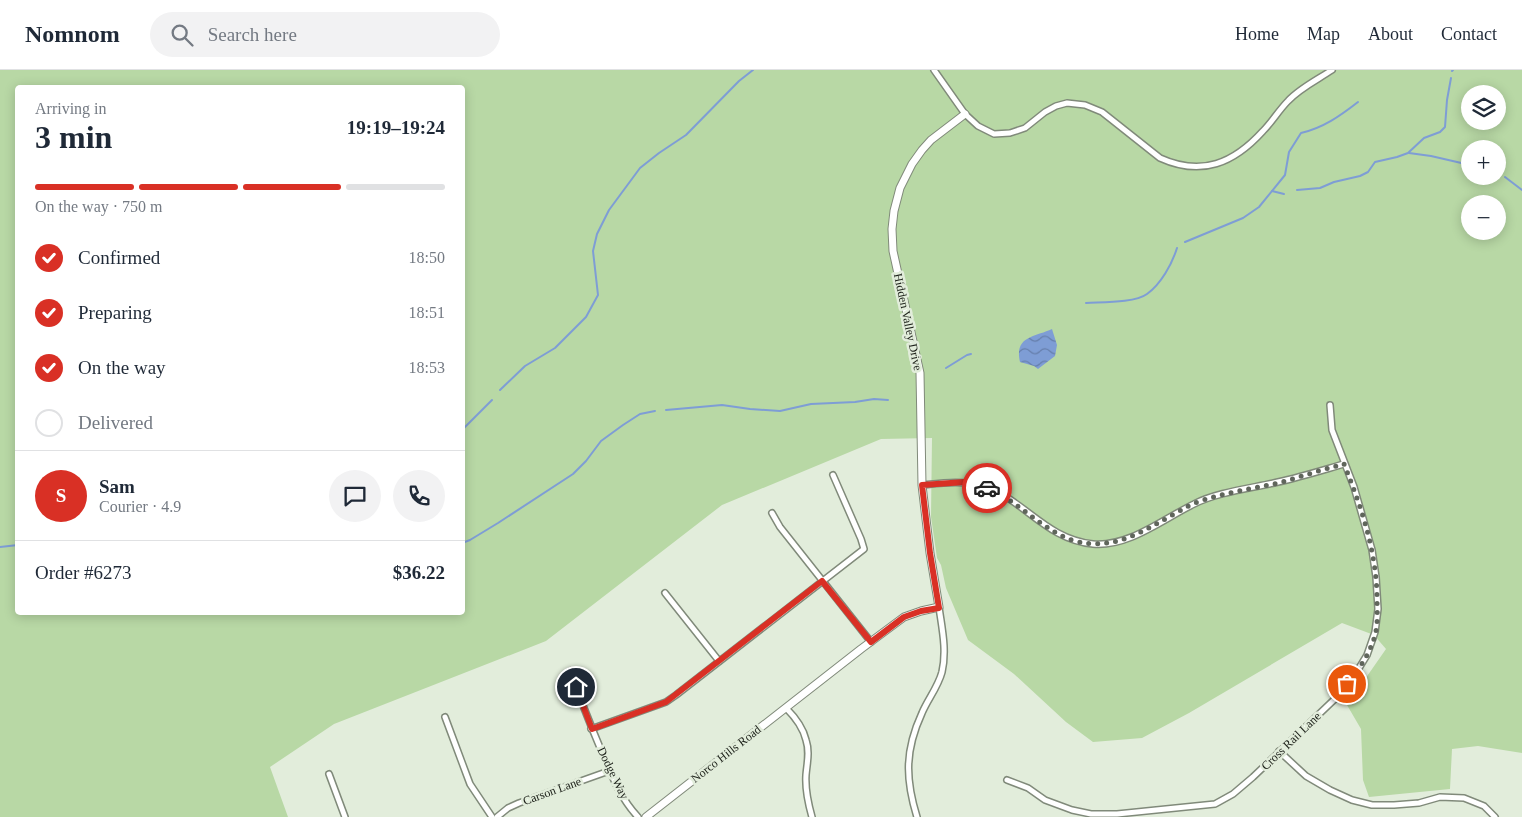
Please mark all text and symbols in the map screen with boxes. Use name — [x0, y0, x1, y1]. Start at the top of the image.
search box — [150, 12, 500, 57]
text: Nomnom — [25, 21, 120, 47]
icon: search — [168, 21, 196, 49]
text: Search here — [208, 24, 297, 45]
text: Home — [1235, 24, 1279, 44]
text: Map — [1307, 24, 1340, 44]
text: About — [1368, 24, 1413, 44]
text: Contact — [1441, 24, 1497, 44]
map controls — [1461, 85, 1506, 240]
button: layers — [1461, 85, 1506, 130]
text: Arriving in — [35, 100, 107, 117]
text: 19:19–19:24 — [347, 117, 445, 138]
text: 3 min — [35, 119, 112, 155]
button: + — [1461, 140, 1506, 185]
button: − — [1461, 195, 1506, 240]
text: On the way · 750 m — [35, 198, 163, 215]
icon: check — [35, 244, 63, 272]
text: Confirmed — [78, 247, 160, 268]
text: 18:50 — [409, 249, 445, 266]
street label: Hidden Valley Drive — [891, 272, 925, 372]
icon: check — [35, 299, 63, 327]
text: Preparing — [78, 302, 152, 323]
text: 18:51 — [409, 304, 445, 321]
icon: check — [35, 354, 63, 382]
text: On the way — [78, 357, 166, 378]
text: 18:53 — [409, 359, 445, 376]
text: Delivered — [78, 412, 153, 433]
courier — [962, 463, 1012, 513]
button: chat — [329, 470, 381, 522]
button: phone — [393, 470, 445, 522]
icon: car — [973, 474, 1001, 502]
text: Sam — [99, 476, 135, 497]
text: S — [56, 485, 66, 506]
text: Courier · 4.9 — [99, 498, 181, 515]
text: Order #6273 — [35, 562, 132, 583]
text: $36.22 — [393, 562, 445, 583]
pin — [1326, 663, 1368, 705]
pin — [555, 666, 597, 708]
icon: bag — [1333, 670, 1361, 698]
icon: home — [562, 673, 590, 701]
street label: Cross Rail Lane — [1258, 709, 1324, 773]
street label: Norco Hills Road — [688, 722, 764, 786]
street label: Dodge Way — [594, 745, 632, 801]
street label: Carson Lane — [521, 774, 583, 808]

